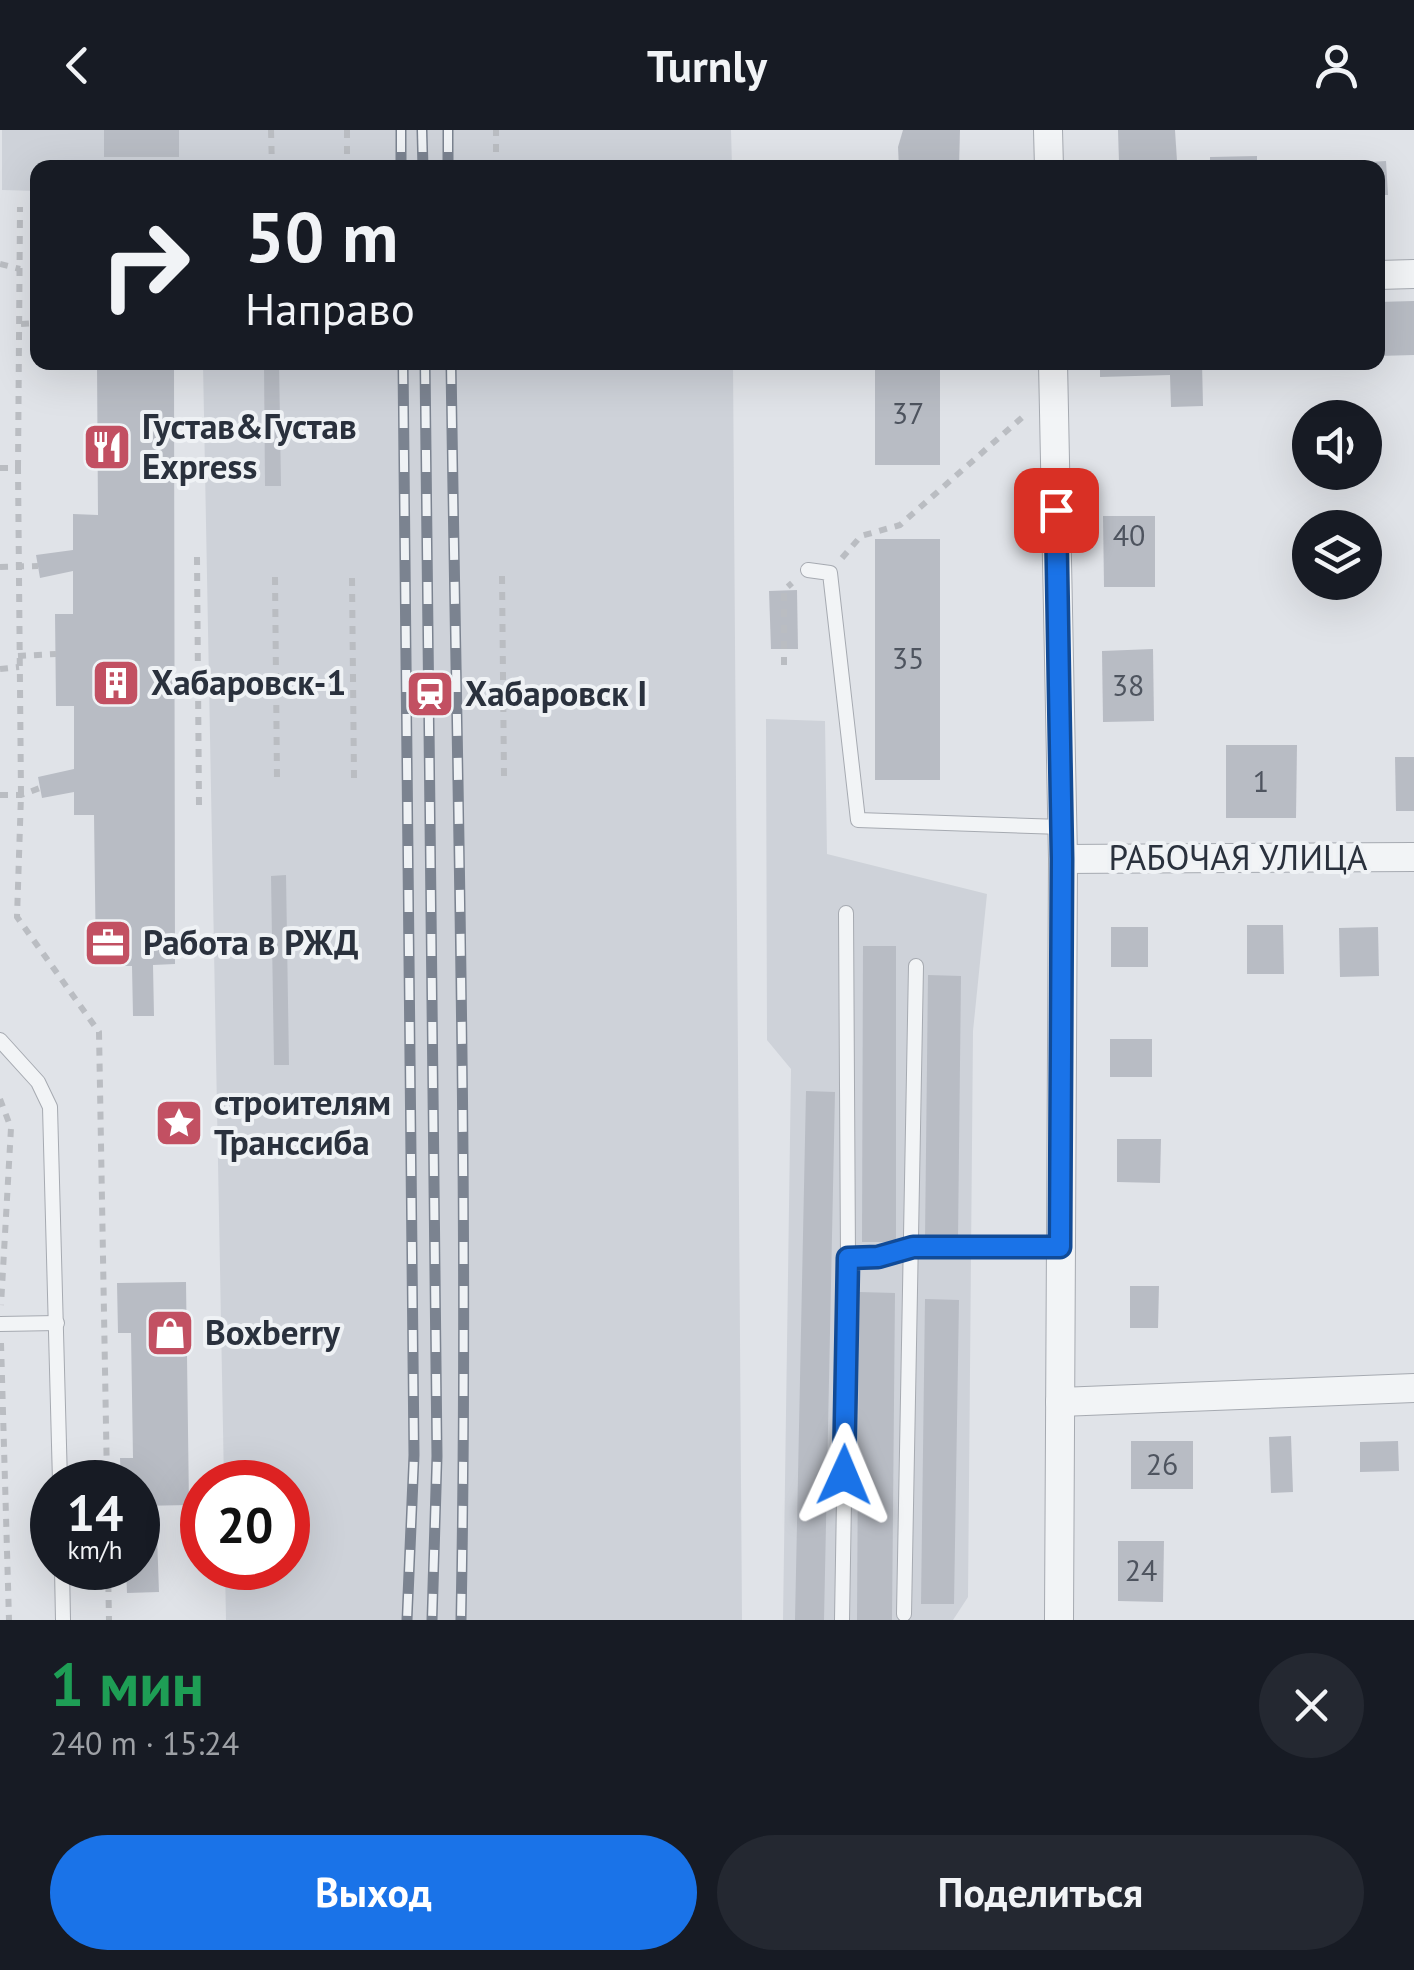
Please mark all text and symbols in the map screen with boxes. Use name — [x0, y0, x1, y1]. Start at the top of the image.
text: Turnly — [647, 36, 767, 94]
icon: back — [50, 38, 105, 93]
icon: person — [1309, 38, 1364, 93]
text: 50 m — [245, 191, 398, 281]
icon: right — [80, 200, 210, 330]
text: Направо — [245, 279, 415, 337]
house number: 37 — [892, 393, 924, 432]
map controls — [1292, 400, 1382, 600]
button: sound — [1292, 400, 1382, 490]
place label: Густав&Густав Express — [142, 403, 357, 489]
restaurant icon: Густав&Густав Express — [81, 421, 133, 473]
pin — [1014, 468, 1099, 553]
icon: arrive — [1029, 483, 1084, 538]
button: layers — [1292, 510, 1382, 600]
house number: 40 — [1113, 515, 1145, 554]
house number: 35 — [892, 638, 924, 677]
building icon: Хабаровск-1 — [90, 657, 142, 709]
place label: Хабаровск-1 — [151, 659, 346, 705]
house number: 38 — [1112, 665, 1144, 704]
station icon: Хабаровск I — [404, 668, 456, 720]
place label: Хабаровск I — [465, 670, 647, 716]
house number: 1 — [1253, 761, 1269, 800]
street label: РАБОЧАЯ УЛИЦА — [1108, 834, 1368, 880]
office icon: Работа в РЖД — [82, 917, 134, 969]
place label: Работа в РЖД — [143, 919, 359, 965]
place label: строителям Транссиба — [214, 1079, 391, 1165]
place icon: строителям Транссиба — [153, 1097, 205, 1149]
shop icon: Boxberry — [144, 1307, 196, 1359]
place label: Boxberry — [205, 1309, 341, 1355]
position arrow — [792, 1423, 896, 1527]
house number: 26 — [1146, 1444, 1178, 1483]
speed limit sign: 20 — [180, 1460, 310, 1590]
text: 14 — [67, 1480, 123, 1545]
text: km/h — [68, 1534, 122, 1566]
house number: 24 — [1125, 1550, 1157, 1589]
text: 1 мин — [50, 1645, 204, 1723]
button: close — [1259, 1653, 1364, 1758]
text: 240 m · 15:24 — [50, 1722, 239, 1764]
button: Выход — [50, 1835, 697, 1950]
button: Поделиться — [717, 1835, 1364, 1950]

